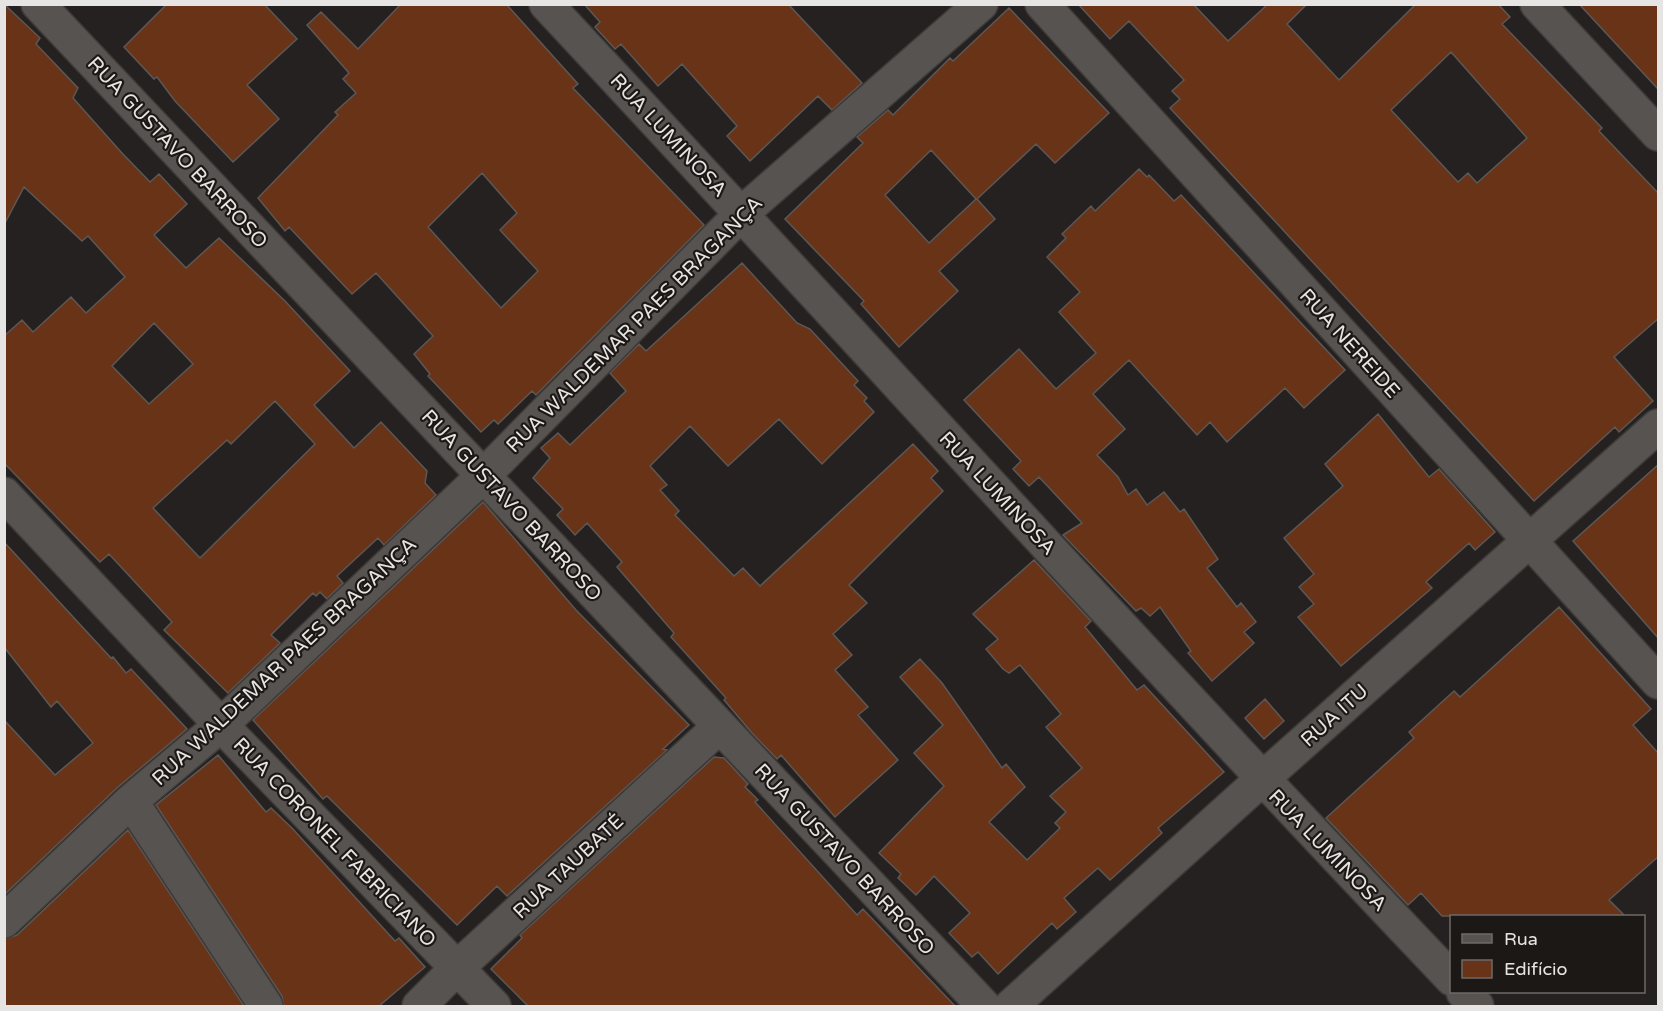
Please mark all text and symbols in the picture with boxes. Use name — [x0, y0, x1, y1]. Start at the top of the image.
street label: RUA GUSTAVO BARROSO — [82, 52, 272, 253]
street label: RUA LUMINOSA — [605, 69, 732, 202]
street label: RUA WALDEMAR PAES BRAGANÇA — [502, 192, 768, 458]
street label: RUA NEREIDE — [1294, 284, 1404, 403]
street label: RUA GUSTAVO BARROSO — [416, 405, 606, 606]
street label: RUA LUMINOSA — [934, 427, 1061, 560]
street label: RUA WALDEMAR PAES BRAGANÇA — [148, 533, 422, 791]
street label: RUA ITU — [1296, 679, 1373, 752]
street label: RUA CORONEL FABRICIANO — [228, 733, 441, 952]
street label: RUA GUSTAVO BARROSO — [749, 759, 939, 960]
street label: RUA LUMINOSA — [1263, 785, 1391, 917]
street label: RUA TAUBATÉ — [508, 809, 629, 924]
legend — [1450, 915, 1645, 993]
text: Rua — [1504, 928, 1538, 950]
text: Edifício — [1504, 958, 1568, 980]

